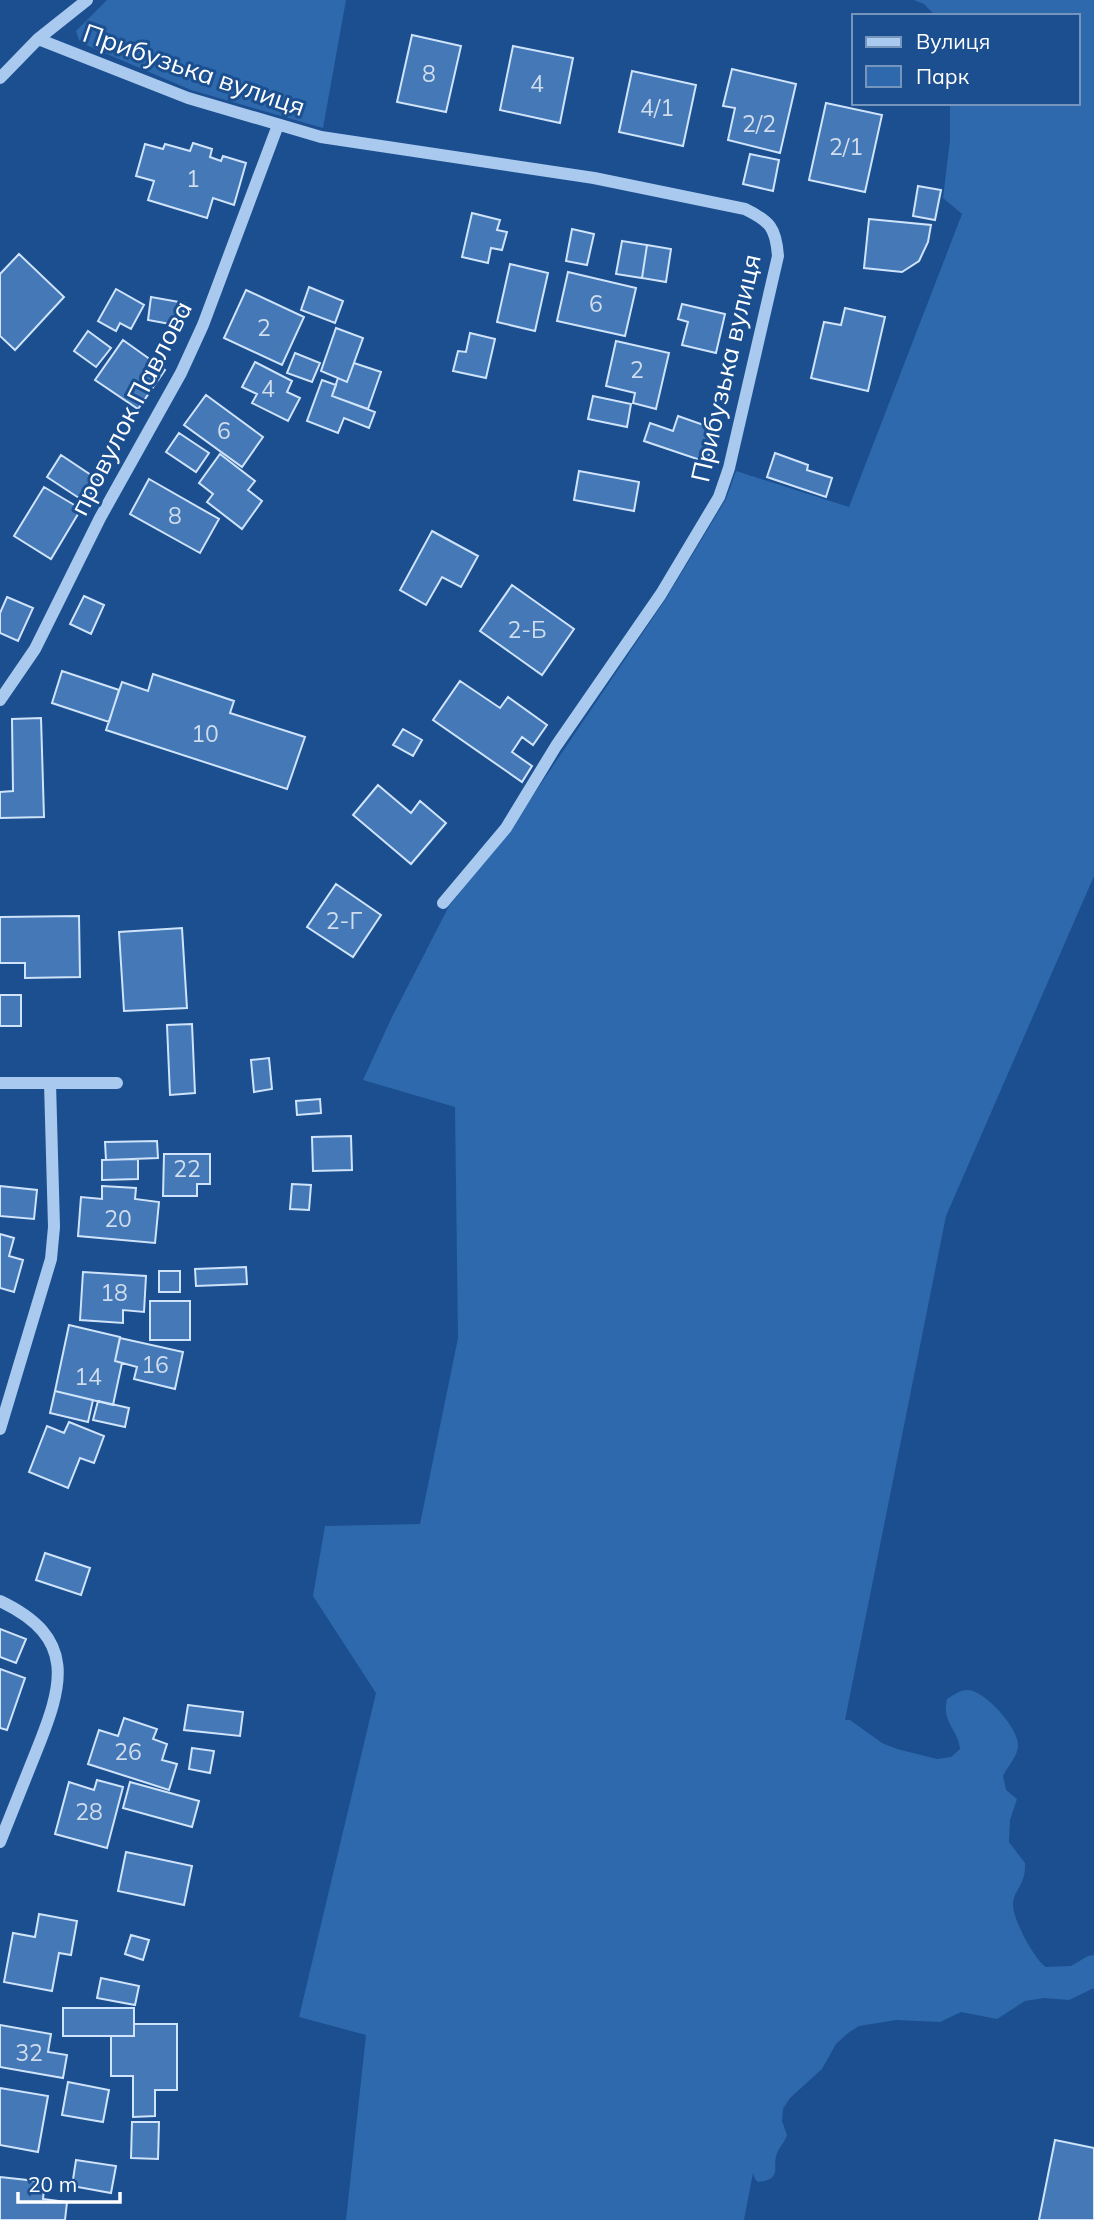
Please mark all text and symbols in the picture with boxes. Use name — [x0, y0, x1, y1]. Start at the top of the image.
legend — [852, 14, 1080, 105]
street label: Прибузька вулиця — [79, 16, 310, 123]
text: Вулиця — [916, 28, 990, 54]
house number: 8 — [422, 59, 436, 88]
text: Парк — [916, 63, 970, 89]
house number: 4 — [530, 69, 544, 98]
house number: 4/1 — [640, 93, 674, 122]
house number: 2/2 — [742, 109, 776, 138]
house number: 2/1 — [829, 132, 863, 161]
house number: 1 — [186, 164, 200, 193]
street label: Прибузька вулиця — [683, 251, 768, 485]
house number: 6 — [589, 289, 603, 318]
street label: провулок Павлова — [62, 295, 199, 521]
house number: 2 — [257, 313, 271, 342]
house number: 2 — [630, 355, 644, 384]
house number: 4 — [261, 374, 275, 403]
house number: 6 — [217, 416, 231, 445]
house number: 8 — [168, 501, 182, 530]
house number: 2-Б — [507, 615, 547, 644]
house number: 10 — [191, 719, 219, 748]
house number: 2-Г — [326, 906, 362, 935]
house number: 22 — [173, 1154, 201, 1183]
house number: 20 — [104, 1204, 132, 1233]
house number: 18 — [100, 1278, 128, 1307]
house number: 16 — [141, 1350, 169, 1379]
house number: 14 — [74, 1362, 102, 1391]
house number: 26 — [114, 1737, 142, 1766]
house number: 28 — [75, 1797, 103, 1826]
house number: 32 — [15, 2038, 43, 2067]
scale bar — [18, 2160, 119, 2204]
text: 20 m — [28, 2171, 77, 2197]

